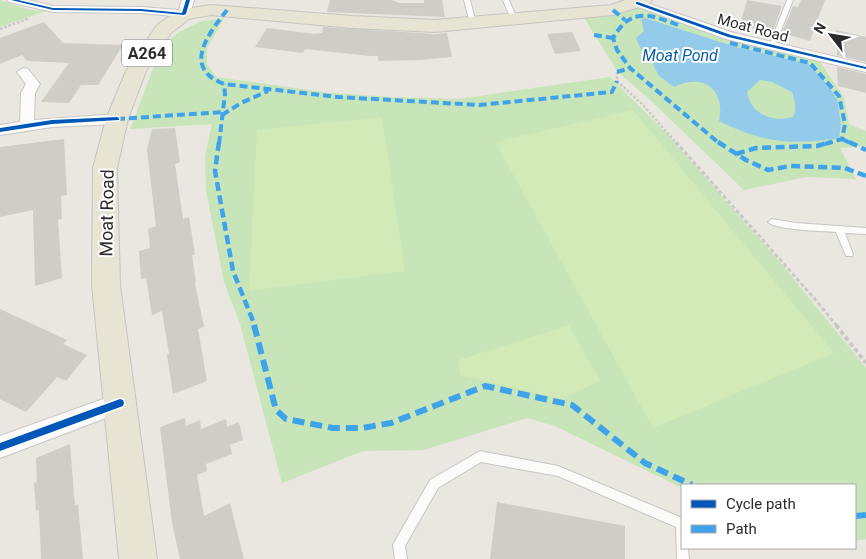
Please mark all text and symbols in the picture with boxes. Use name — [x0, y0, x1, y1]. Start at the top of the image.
street label: Moat Road — [715, 10, 791, 46]
north arrow — [806, 10, 856, 60]
text: N — [810, 20, 829, 37]
road number: A264 — [122, 40, 172, 66]
water label: Moat Pond — [642, 46, 718, 65]
street label: Moat Road — [95, 169, 118, 257]
legend — [681, 484, 856, 549]
text: Cycle path — [726, 495, 796, 513]
text: Path — [726, 520, 757, 538]

